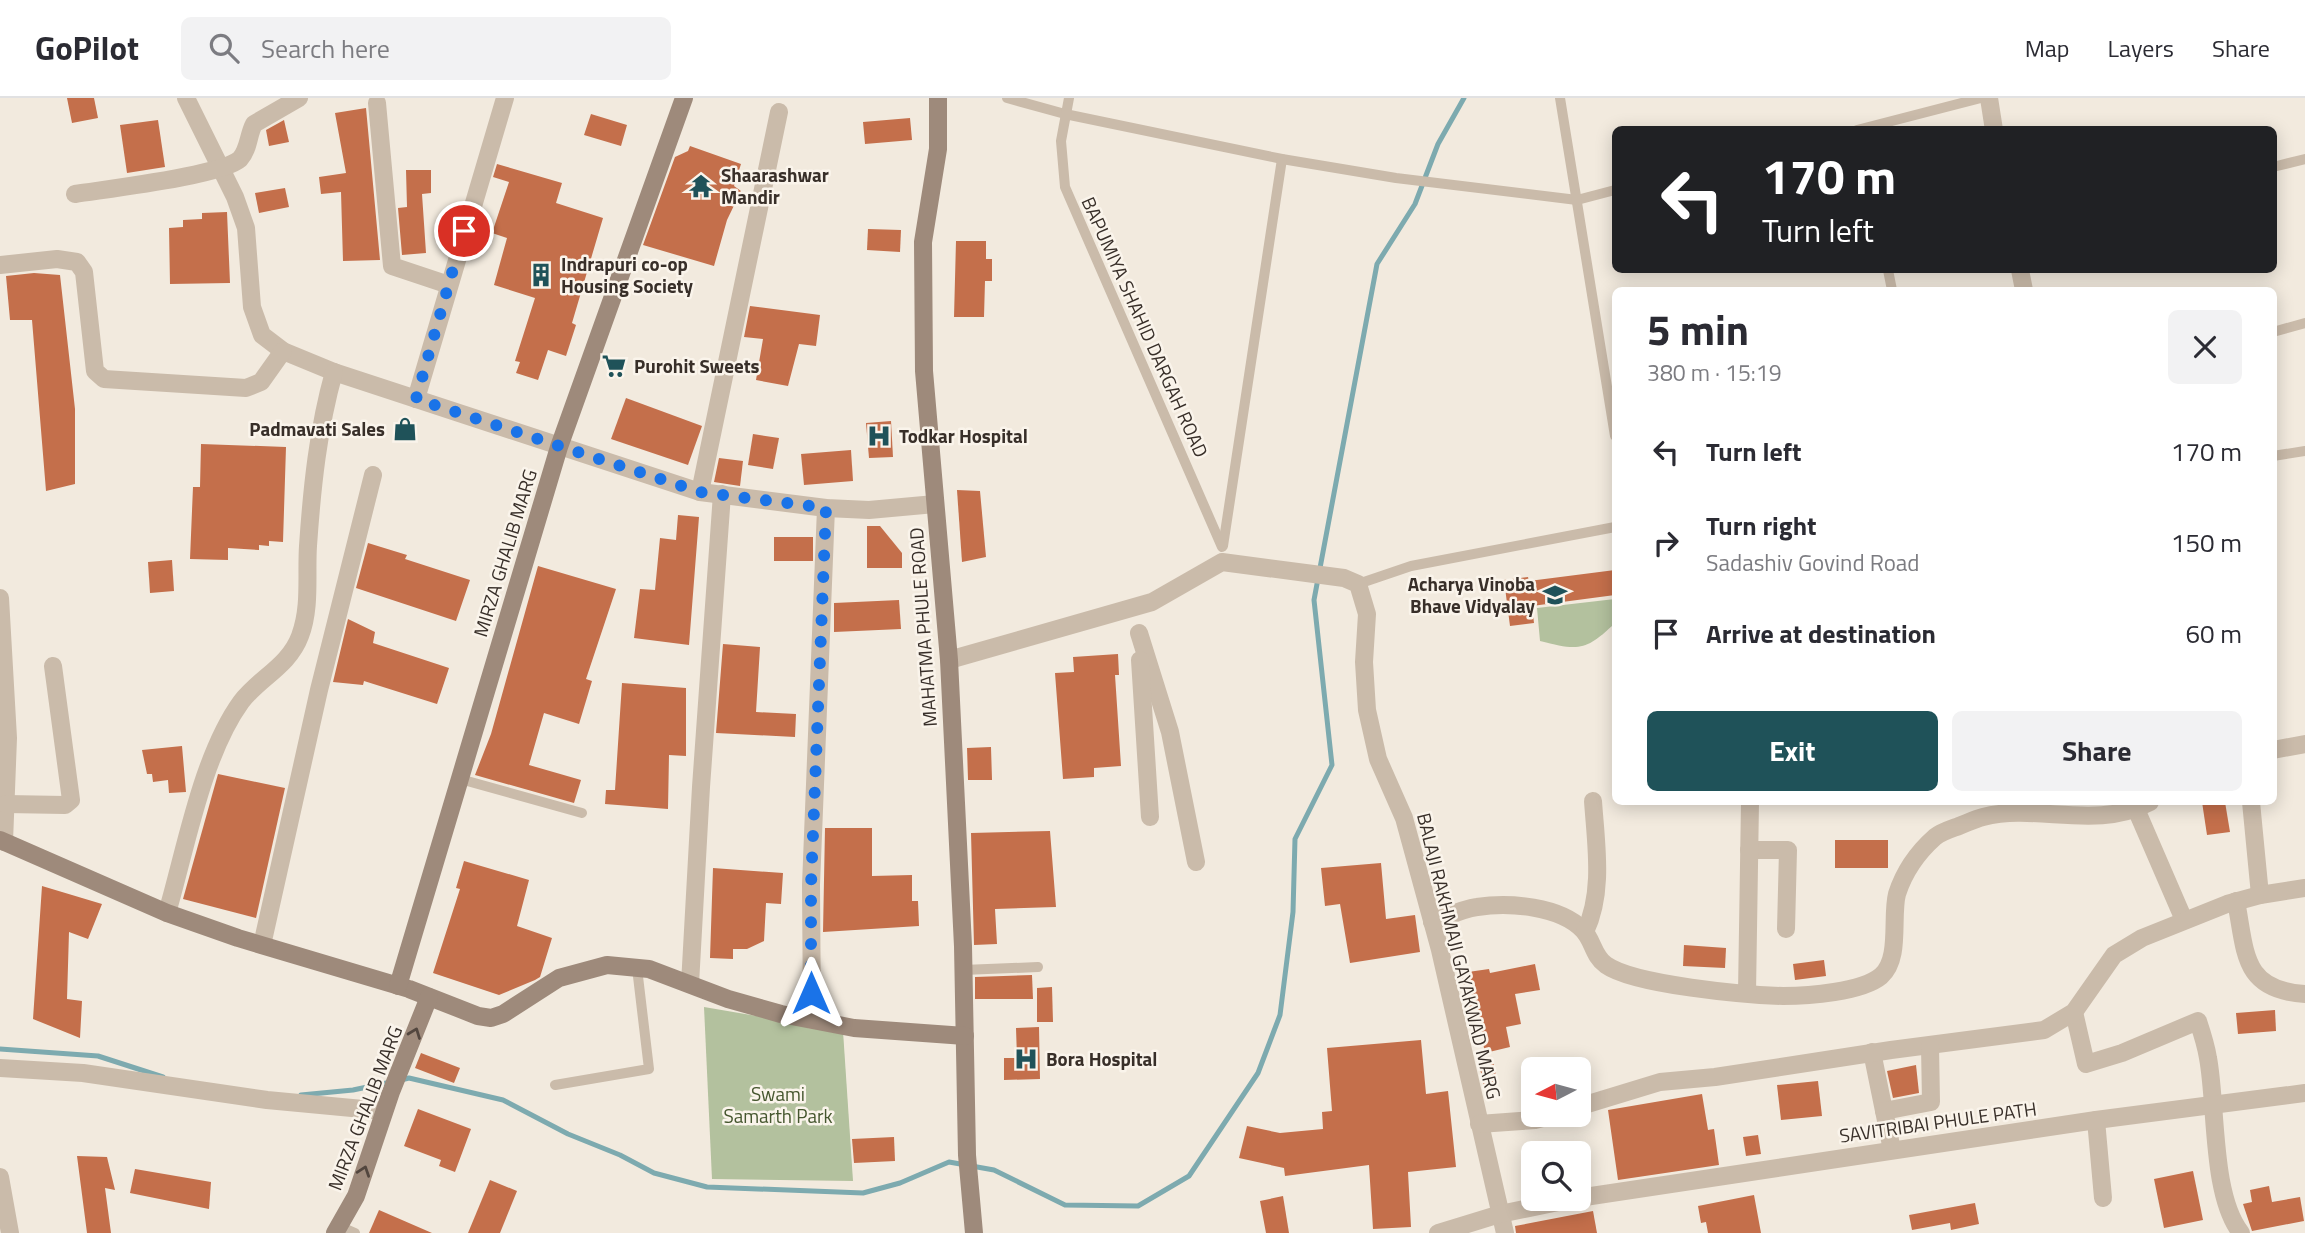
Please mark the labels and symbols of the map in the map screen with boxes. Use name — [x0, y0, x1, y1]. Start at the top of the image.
place label: Shaarashwar Mandir — [721, 160, 829, 211]
temple icon: Shaarashwar Mandir — [687, 172, 715, 200]
street label: BAPUMIYA SHAHID DARGAH ROAD — [1075, 192, 1216, 462]
pin — [434, 201, 494, 261]
place label: Indrapuri co-op Housing Society — [561, 249, 693, 300]
building icon: Indrapuri co-op Housing Society — [527, 261, 555, 289]
place label: Purohit Sweets — [634, 351, 760, 380]
supermarket icon: Purohit Sweets — [600, 352, 628, 380]
place label: Padmavati Sales — [249, 414, 385, 443]
shop icon: Padmavati Sales — [391, 415, 419, 443]
place label: Todkar Hospital — [899, 421, 1028, 450]
hospital icon: Todkar Hospital — [865, 422, 893, 450]
street label: MIRZA GHALIB MARG — [465, 465, 544, 640]
street label: MAHATMA PHULE ROAD — [901, 526, 944, 728]
place label: Acharya Vinoba Bhave Vidyalay — [1408, 569, 1535, 620]
school or university icon: Acharya Vinoba Bhave Vidyalay — [1541, 581, 1569, 609]
street label: BALAJI RAKHMAJI GAYAKWAD MARG — [1410, 810, 1509, 1102]
position arrow — [774, 956, 848, 1030]
street label: MIRZA GHALIB MARG — [320, 1021, 409, 1194]
one-way arrow — [407, 1028, 421, 1040]
place label: Bora Hospital — [1046, 1044, 1157, 1073]
hospital icon: Bora Hospital — [1012, 1045, 1040, 1073]
north arrow — [1521, 1057, 1591, 1127]
park label: Swami Samarth Park — [723, 1079, 833, 1130]
street label: SAVITRIBAI PHULE PATH — [1838, 1093, 2038, 1150]
one-way arrow — [356, 1166, 370, 1178]

